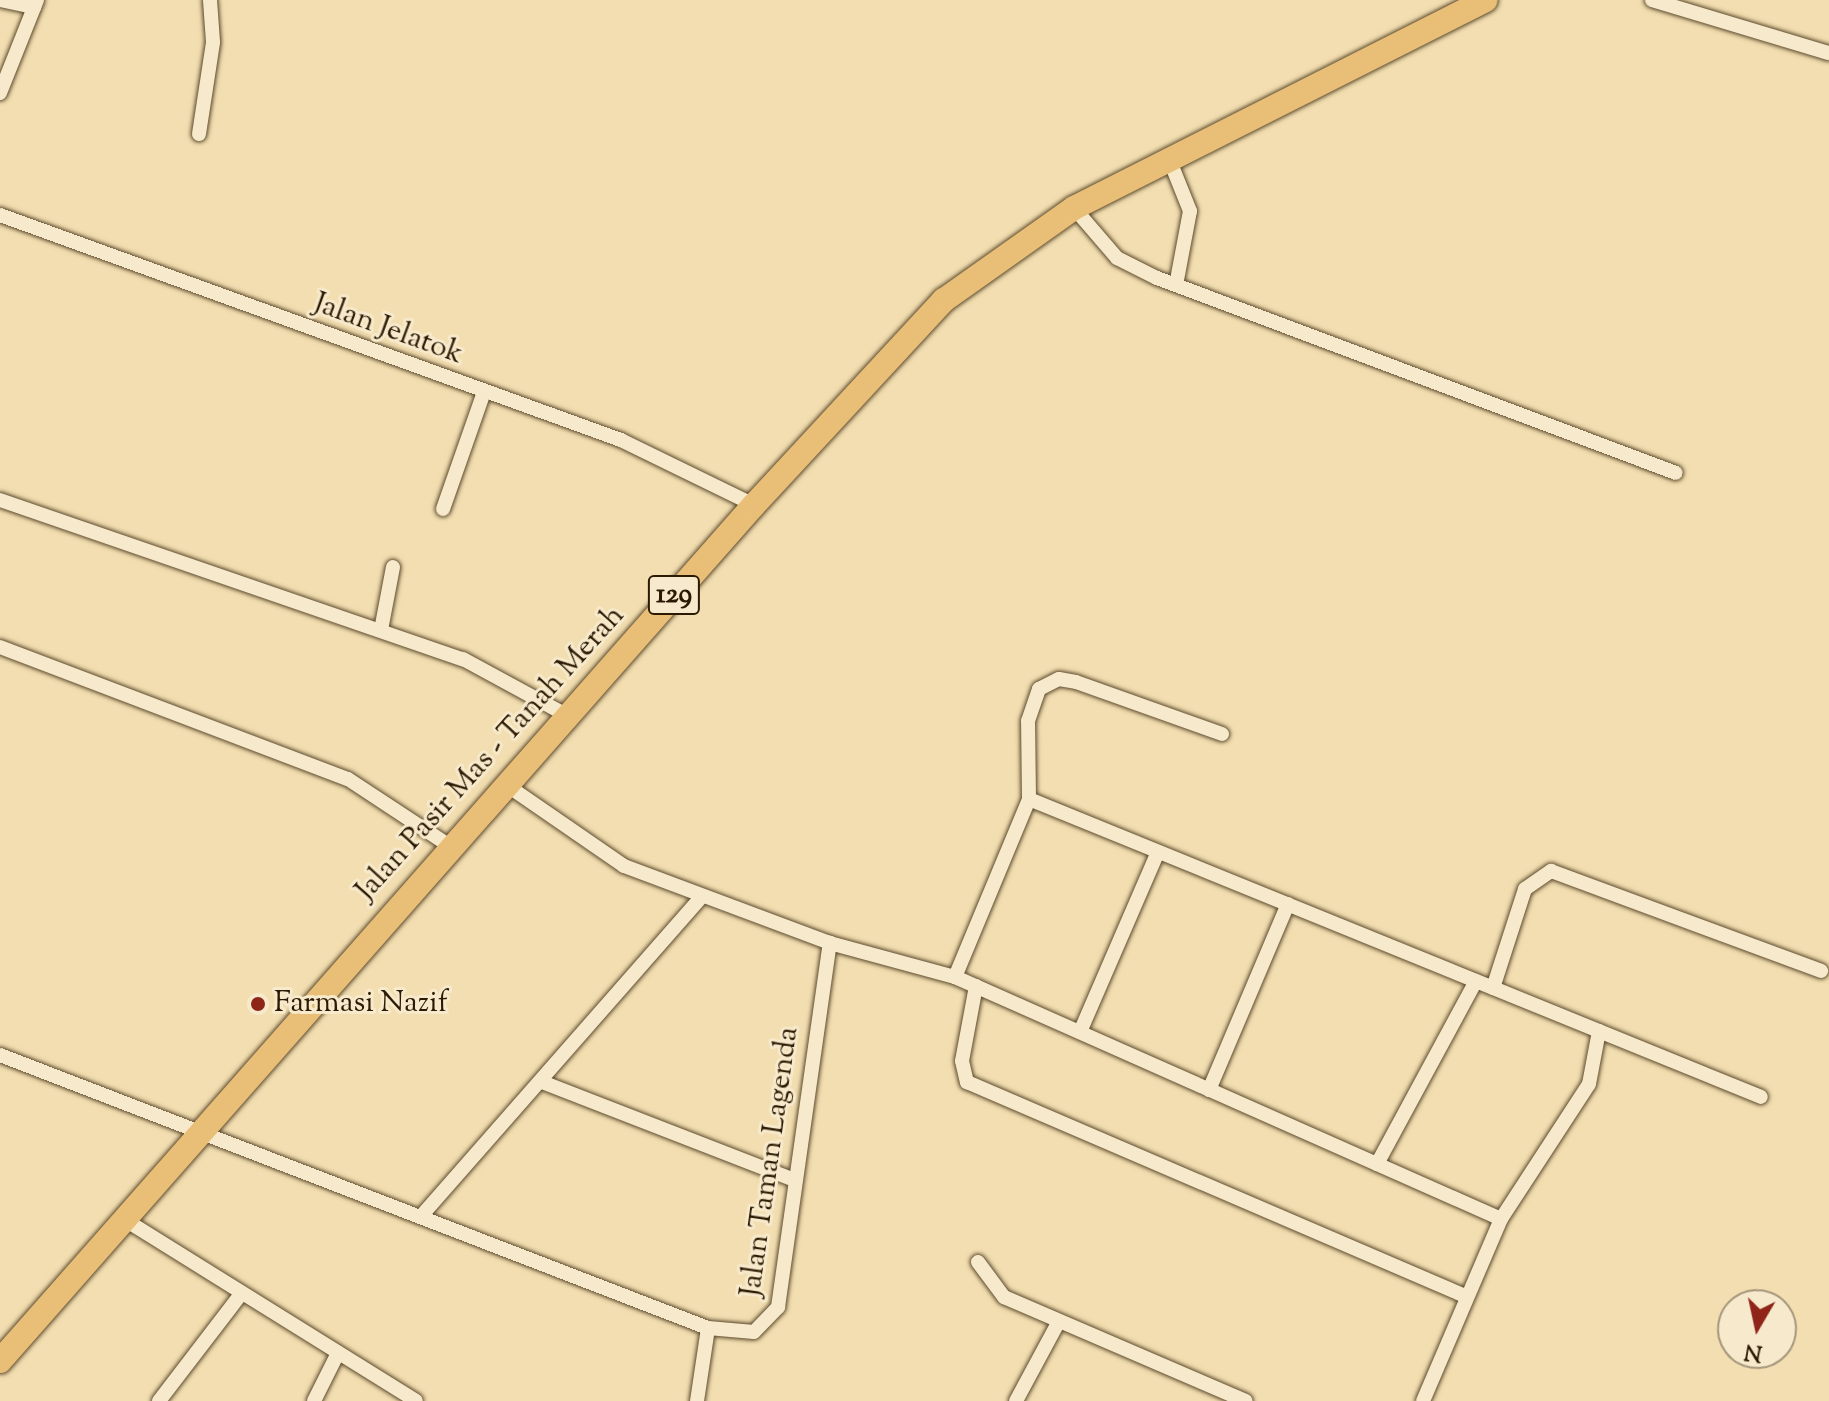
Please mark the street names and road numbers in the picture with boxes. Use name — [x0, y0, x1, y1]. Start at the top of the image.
street label: Jalan Jelatok — [308, 286, 468, 374]
road number: 129 — [646, 571, 702, 619]
street label: Jalan Pasir Mas - Tanah Merah — [349, 599, 633, 909]
street label: Jalan Taman Lagenda — [734, 1025, 808, 1299]

